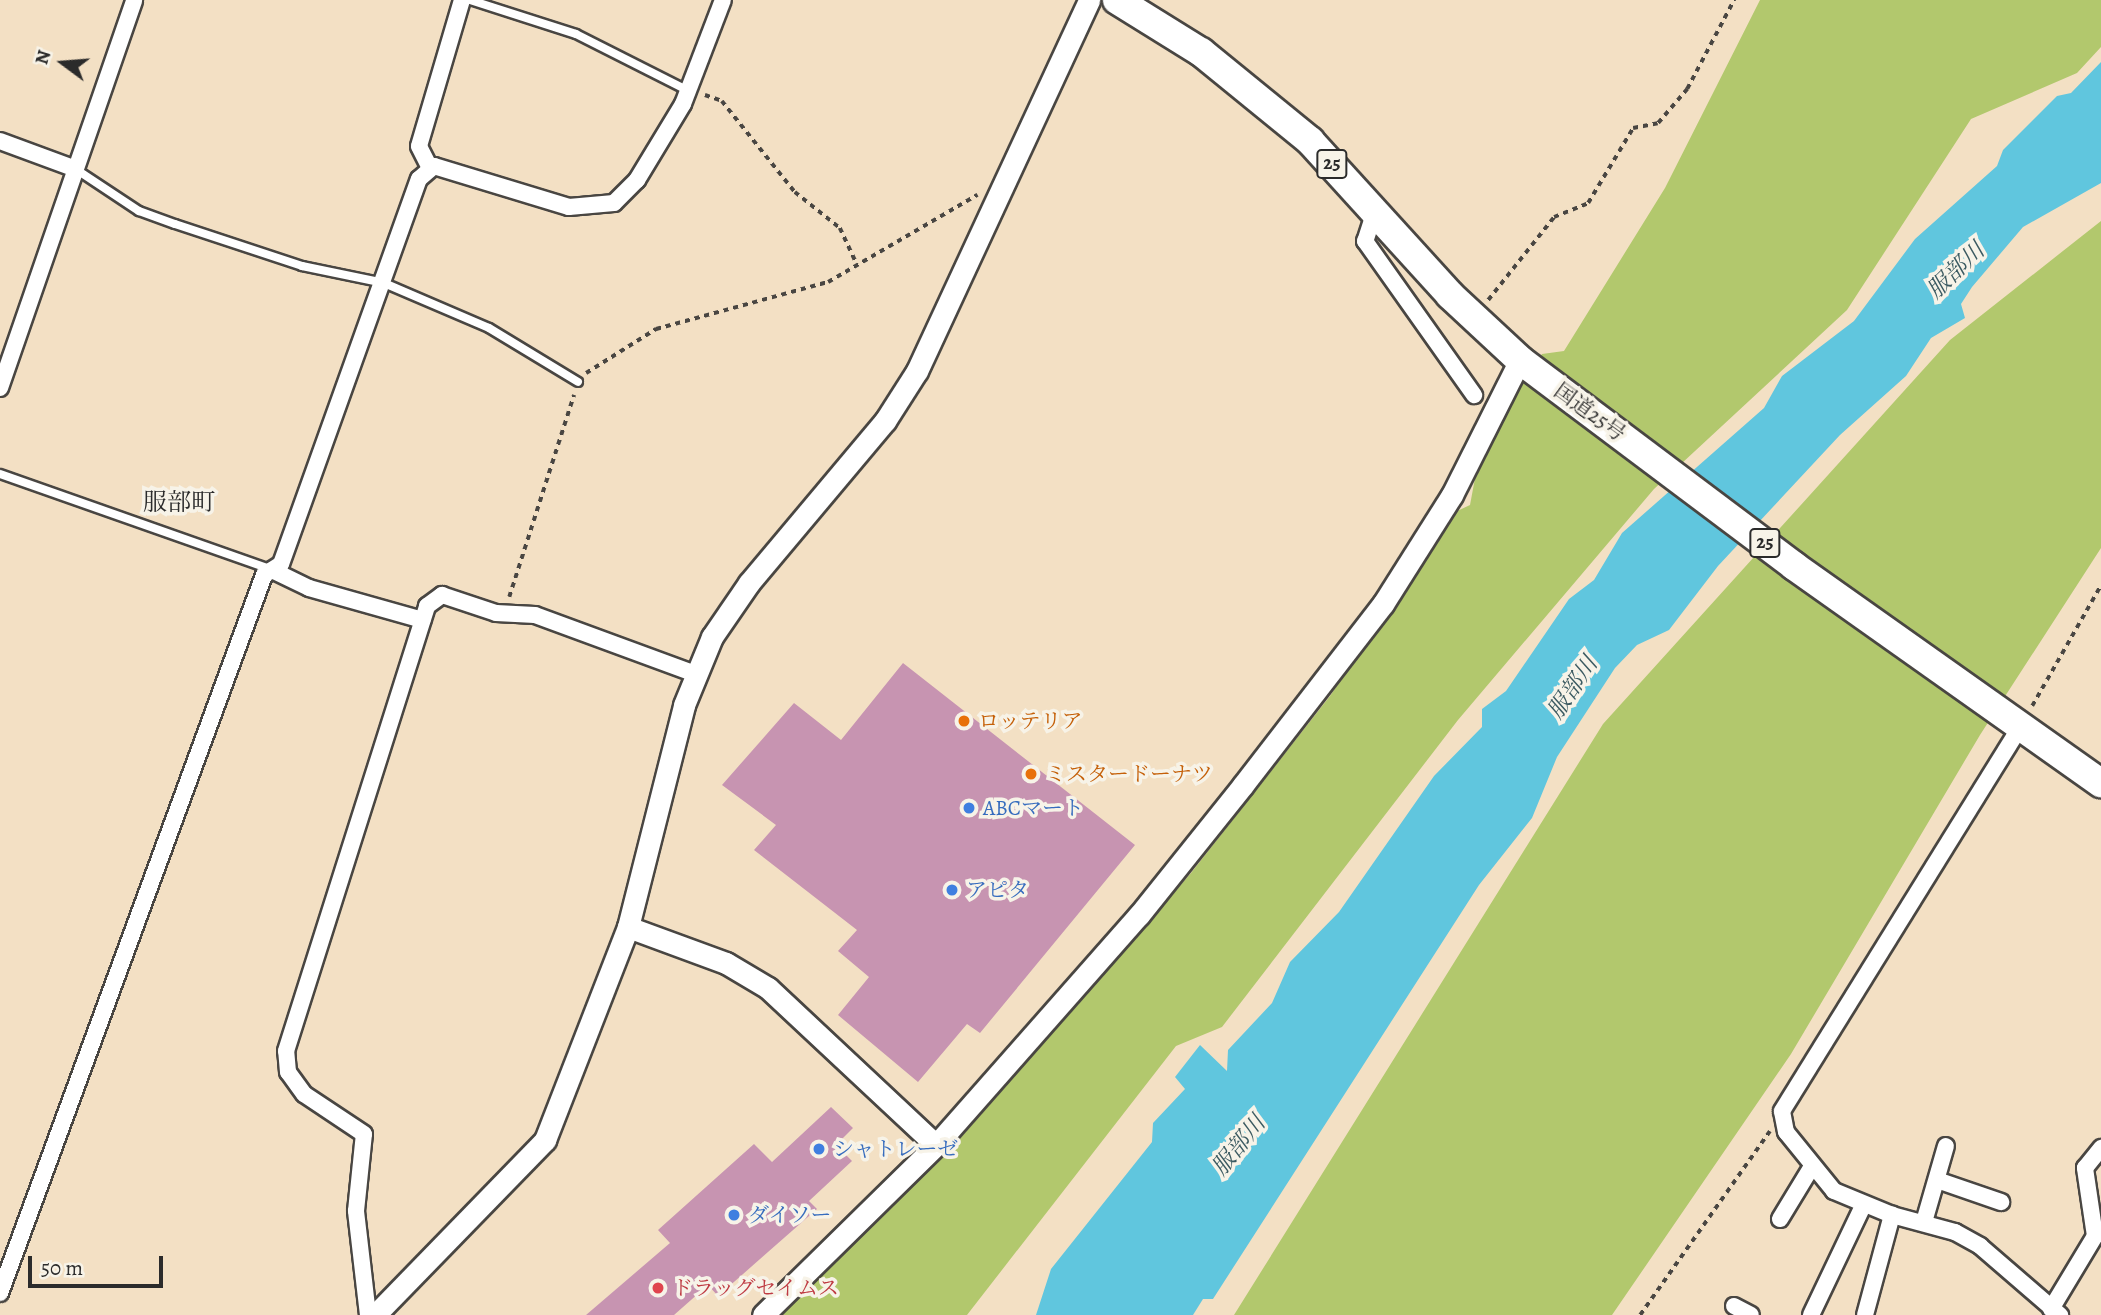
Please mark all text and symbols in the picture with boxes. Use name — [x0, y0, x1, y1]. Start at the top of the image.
north arrow — [28, 28, 98, 98]
text: N — [28, 47, 57, 67]
road number: 25 — [1316, 148, 1348, 180]
water label: 服部川 — [1922, 237, 1990, 305]
street label: 国道25号 — [1549, 378, 1631, 446]
district label: 服部町 — [143, 489, 215, 517]
road number: 25 — [1749, 528, 1781, 558]
water label: 服部川 — [1542, 652, 1604, 724]
place label: ロッテリア — [978, 708, 1083, 734]
marker: ロッテリア — [956, 713, 972, 729]
place label: ミスタードーナツ — [1045, 761, 1213, 787]
marker: ミスタードーナツ — [1023, 766, 1039, 782]
place label: ABCマート — [983, 795, 1084, 821]
marker: ABCマート — [961, 800, 977, 816]
place label: アピタ — [966, 877, 1029, 903]
marker: アピタ — [944, 882, 960, 898]
water label: 服部川 — [1207, 1111, 1271, 1181]
place label: シャトレーゼ — [833, 1136, 959, 1162]
marker: シャトレーゼ — [811, 1141, 827, 1157]
place label: ダイソー — [748, 1202, 832, 1228]
marker: ダイソー — [726, 1207, 742, 1223]
scale bar — [32, 1242, 166, 1286]
text: 50 m — [41, 1254, 83, 1282]
place label: ドラッグセイムス — [672, 1275, 840, 1301]
marker: ドラッグセイムス — [650, 1280, 666, 1296]

